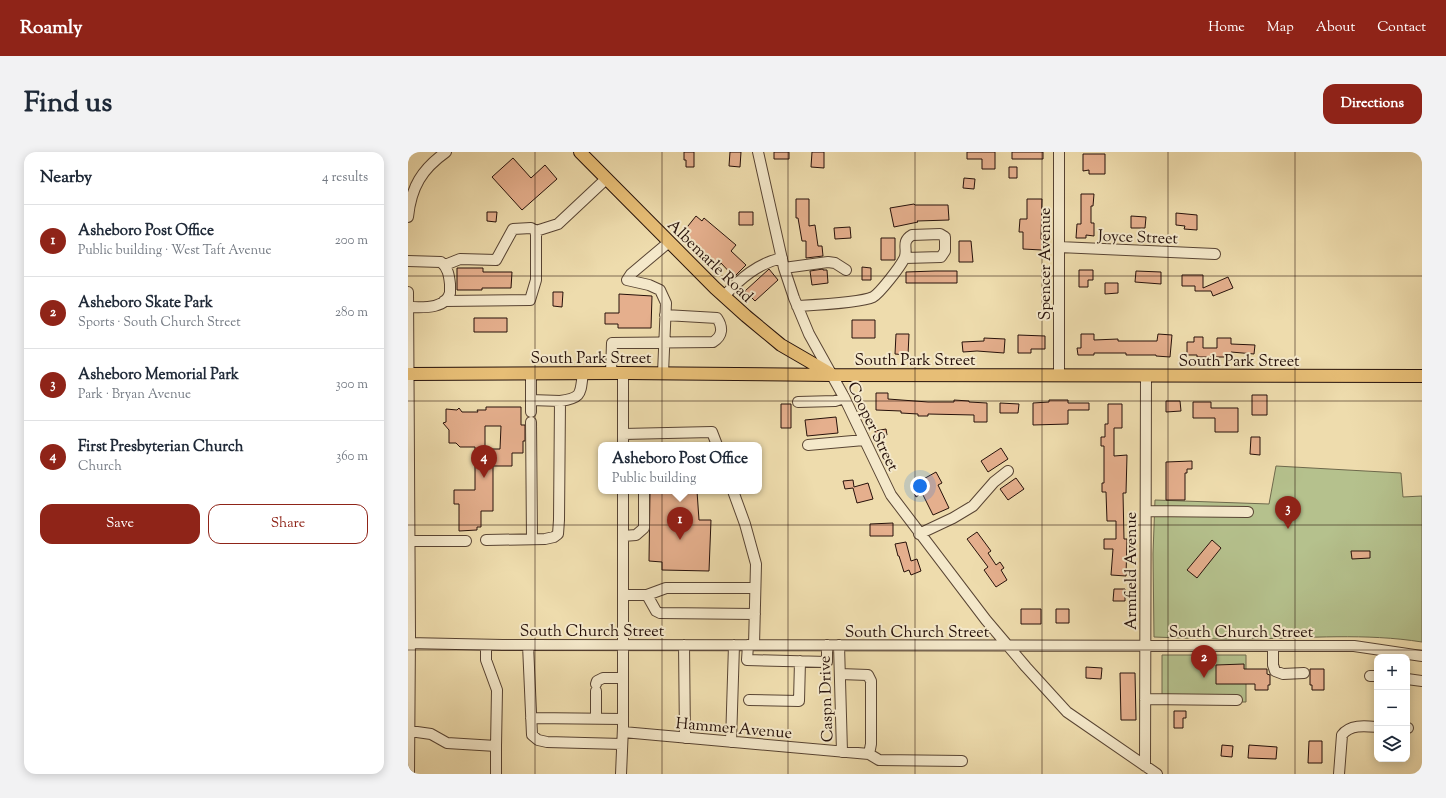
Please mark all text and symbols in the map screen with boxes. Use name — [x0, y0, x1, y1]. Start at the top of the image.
text: Roamly — [20, 15, 83, 42]
text: Home — [1208, 18, 1245, 38]
text: Map — [1267, 18, 1294, 38]
text: About — [1316, 18, 1355, 38]
text: Contact — [1377, 18, 1426, 38]
text: Find us — [24, 84, 112, 124]
button: Directions — [1323, 84, 1422, 124]
text: Nearby — [40, 166, 92, 190]
text: 4 results — [322, 169, 368, 187]
street label: Spencer Avenue — [1035, 208, 1058, 320]
street label: Albemarle Road — [661, 215, 757, 309]
text: Asheboro Post Office — [78, 221, 214, 242]
street label: Joyce Street — [1097, 226, 1179, 251]
text: 1 — [51, 232, 55, 250]
text: 200 m — [335, 232, 368, 250]
text: Public building · West Taft Avenue — [78, 242, 272, 260]
text: Asheboro Skate Park — [78, 293, 213, 314]
text: 2 — [50, 304, 56, 322]
text: 280 m — [335, 304, 368, 322]
text: Sports · South Church Street — [78, 314, 241, 332]
street label: South Park Street — [530, 348, 652, 371]
street label: South Park Street — [854, 350, 976, 373]
street label: South Park Street — [1178, 351, 1300, 374]
text: Asheboro Memorial Park — [78, 365, 239, 386]
text: 3 — [50, 376, 56, 394]
text: 300 m — [336, 376, 368, 394]
street label: Cooper Street — [840, 379, 904, 476]
text: Park · Bryan Avenue — [78, 386, 191, 404]
text: First Presbyterian Church — [78, 437, 243, 458]
popup — [598, 442, 762, 494]
pin: 4 — [471, 445, 497, 478]
text: 4 — [50, 448, 56, 466]
text: 360 m — [336, 448, 368, 466]
text: Asheboro Post Office — [612, 449, 748, 470]
text: Church — [78, 458, 122, 476]
text: Public building — [612, 470, 696, 488]
your location — [910, 476, 930, 496]
pin: 3 — [1275, 496, 1301, 529]
button: Save — [40, 504, 200, 544]
button: Share — [208, 504, 368, 544]
pin: 1 — [667, 507, 693, 540]
street label: Armfield Avenue — [1121, 512, 1144, 630]
street label: South Church Street — [520, 621, 665, 644]
street label: South Church Street — [845, 622, 990, 645]
street label: South Church Street — [1169, 622, 1314, 645]
pin: 2 — [1191, 645, 1217, 678]
map controls — [1374, 654, 1410, 762]
button: + — [1374, 654, 1410, 690]
street label: Caspn Drive — [814, 655, 841, 743]
button: − — [1374, 690, 1410, 726]
street label: Hammer Avenue — [675, 713, 793, 746]
button: layers — [1374, 726, 1410, 762]

